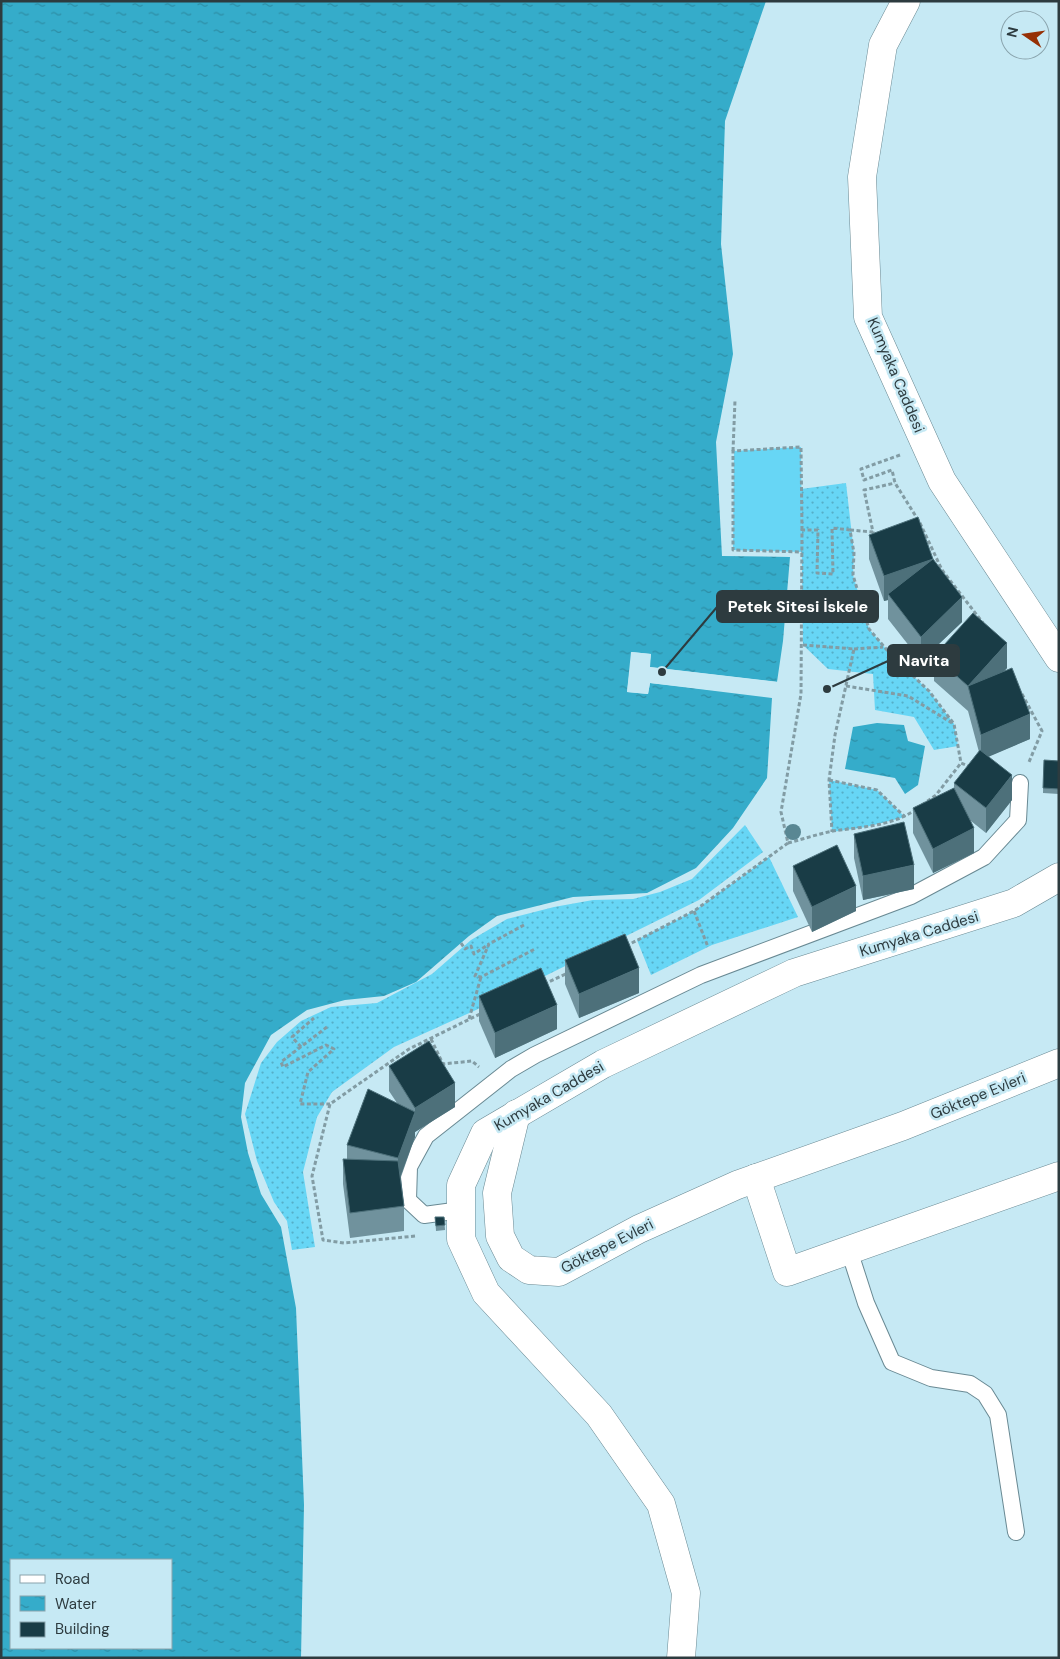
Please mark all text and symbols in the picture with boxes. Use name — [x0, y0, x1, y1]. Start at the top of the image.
north arrow — [1000, 10, 1050, 60]
text: N — [1002, 25, 1022, 39]
street label: Kumyaka Caddesi — [863, 314, 929, 436]
callout: Petek Sitesi İskele — [717, 591, 878, 622]
text: Petek Sitesi İskele — [728, 596, 868, 617]
callout: Navita — [888, 645, 959, 676]
text: Navita — [899, 650, 949, 671]
street label: Kumyaka Caddesi — [857, 906, 981, 962]
street label: Kumyaka Caddesi — [491, 1057, 607, 1135]
street label: Göktepe Evleri — [927, 1068, 1029, 1124]
street label: Göktepe Evleri — [557, 1214, 657, 1278]
legend — [10, 1559, 172, 1649]
text: Road — [55, 1569, 90, 1589]
text: Water — [55, 1594, 97, 1614]
text: Building — [55, 1619, 110, 1639]

